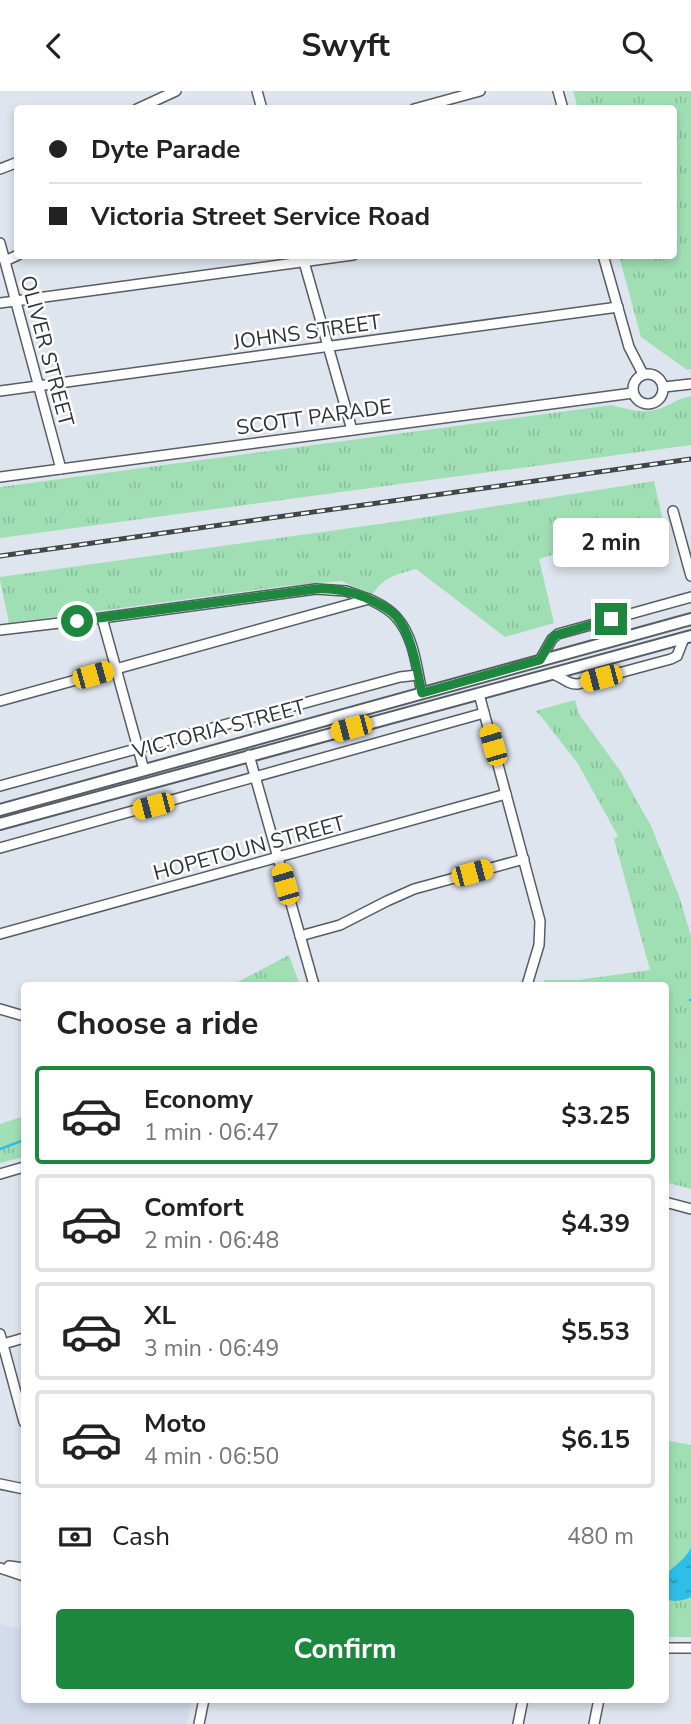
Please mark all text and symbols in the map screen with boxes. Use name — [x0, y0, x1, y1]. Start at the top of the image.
text: Swyft — [301, 24, 390, 67]
icon: back — [35, 27, 73, 65]
icon: search — [618, 27, 656, 65]
text: Dyte Parade — [91, 132, 240, 167]
text: Victoria Street Service Road — [91, 199, 430, 234]
street label: OLIVER STREET — [13, 272, 81, 430]
street label: JOHNS STREET — [230, 308, 383, 356]
street label: SCOTT PARADE — [234, 392, 394, 442]
callout: 2 min — [553, 517, 669, 567]
text: 2 min — [581, 527, 641, 558]
route end — [595, 603, 627, 635]
route start — [61, 605, 93, 637]
car — [70, 659, 117, 691]
car — [578, 662, 625, 694]
street label: VICTORIA STREET — [129, 692, 309, 766]
car — [328, 712, 375, 744]
car — [478, 722, 509, 768]
car — [130, 790, 177, 822]
street label: HOPETOUN STREET — [150, 809, 348, 887]
car — [449, 857, 496, 889]
car — [270, 861, 301, 907]
text: Choose a ride — [56, 1002, 258, 1045]
text: Economy — [144, 1082, 253, 1117]
icon: car — [60, 1084, 123, 1147]
text: $3.25 — [561, 1098, 630, 1133]
text: 1 min · 06:47 — [144, 1117, 279, 1148]
text: Comfort — [144, 1190, 244, 1225]
icon: car — [60, 1192, 123, 1255]
text: $4.39 — [561, 1206, 630, 1241]
text: 2 min · 06:48 — [144, 1225, 279, 1256]
text: XL — [144, 1298, 176, 1333]
icon: car — [60, 1300, 123, 1363]
text: $5.53 — [561, 1314, 630, 1349]
text: 3 min · 06:49 — [144, 1333, 279, 1364]
text: Moto — [144, 1406, 206, 1441]
icon: car — [60, 1408, 123, 1471]
text: $6.15 — [561, 1422, 630, 1457]
text: 4 min · 06:50 — [144, 1441, 279, 1472]
icon: cash — [56, 1518, 94, 1556]
text: Cash — [112, 1519, 170, 1554]
text: 480 m — [567, 1521, 634, 1552]
button: Confirm — [56, 1609, 634, 1689]

